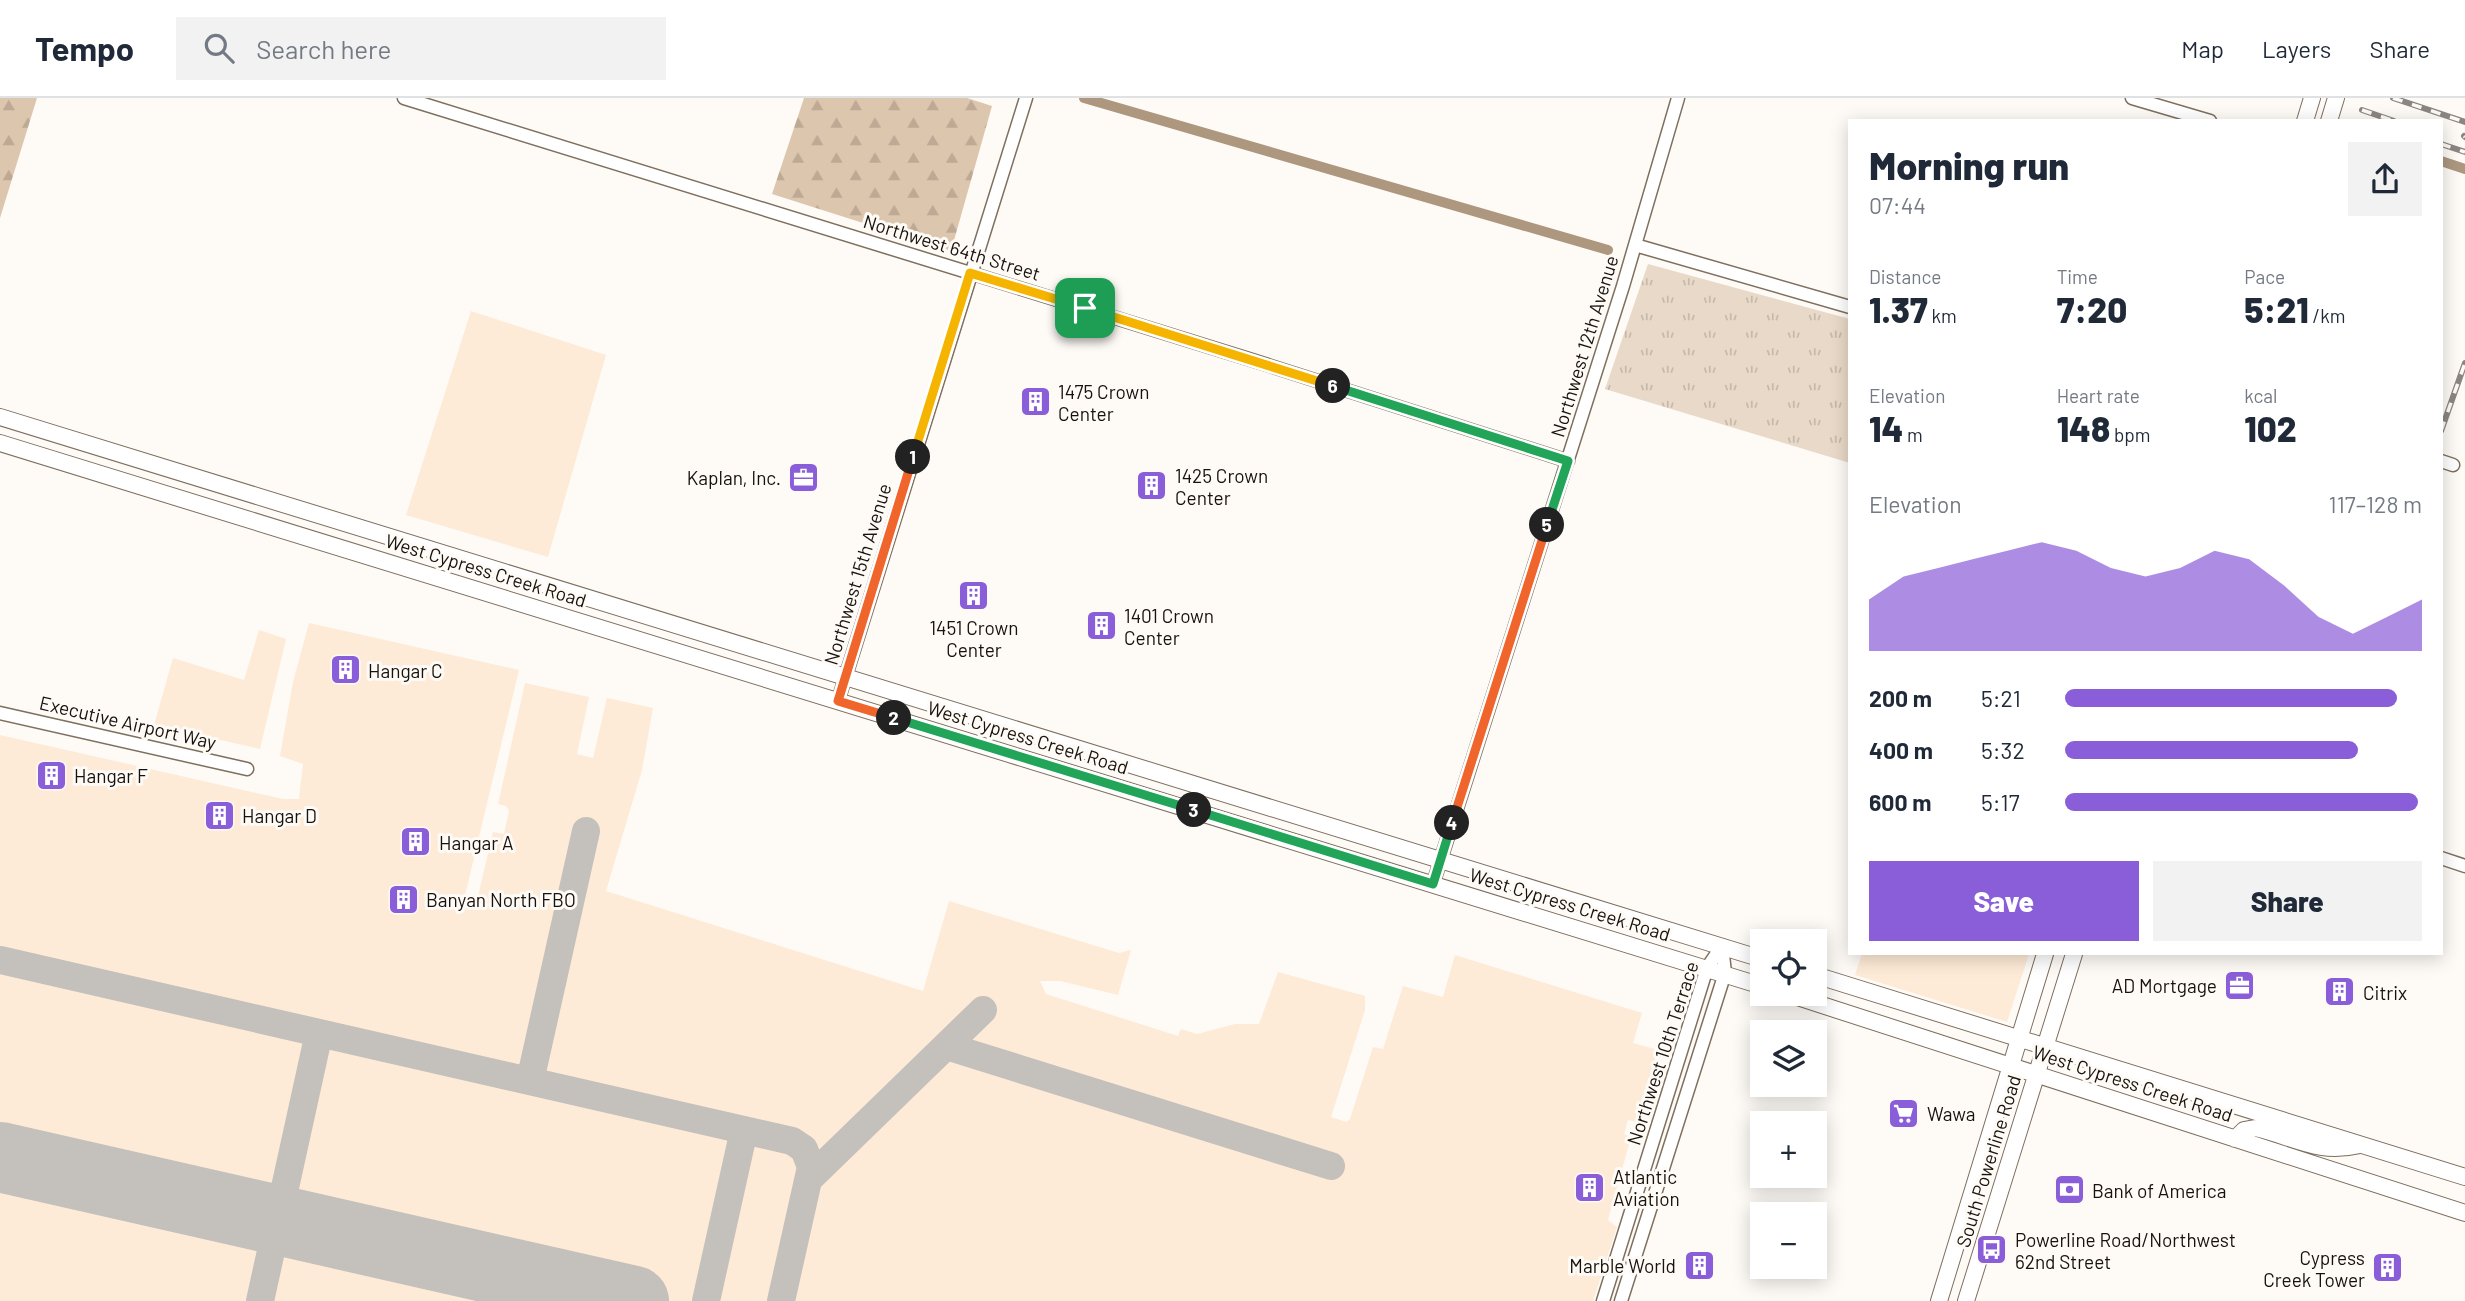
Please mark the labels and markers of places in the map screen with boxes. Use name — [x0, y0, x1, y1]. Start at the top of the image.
pin — [1055, 278, 1115, 338]
pin: 6 — [1316, 368, 1350, 404]
place label: 1475 Crown Center — [1058, 380, 1149, 425]
building icon: 1475 Crown Center — [1018, 385, 1052, 419]
pin: 1 — [895, 440, 930, 474]
office icon: Kaplan, Inc. — [787, 460, 821, 494]
place label: 1425 Crown Center — [1175, 464, 1268, 509]
place label: Kaplan, Inc. — [687, 466, 781, 489]
building icon: 1425 Crown Center — [1135, 469, 1169, 503]
pin: 5 — [1530, 508, 1564, 542]
building icon: 1451 Crown Center — [957, 579, 991, 613]
place label: 1401 Crown Center — [1124, 604, 1214, 649]
building icon: 1401 Crown Center — [1084, 609, 1118, 643]
place label: 1451 Crown Center — [929, 616, 1019, 661]
building icon: Hangar C — [328, 653, 362, 687]
place label: Hangar C — [368, 659, 443, 682]
pin: 2 — [876, 700, 912, 736]
building icon: Hangar F — [34, 758, 68, 792]
place label: Hangar F — [74, 764, 148, 787]
pin: 3 — [1176, 792, 1212, 828]
building icon: Hangar D — [202, 798, 236, 832]
place label: Hangar D — [242, 804, 317, 827]
pin: 4 — [1434, 806, 1470, 840]
building icon: Hangar A — [399, 825, 433, 859]
place label: Hangar A — [439, 831, 514, 854]
building icon: Banyan North FBO — [386, 882, 420, 916]
place label: Banyan North FBO — [426, 888, 576, 911]
office icon: AD Mortgage — [2223, 968, 2257, 1002]
place label: AD Mortgage — [2112, 974, 2217, 997]
building icon: Citrix — [2323, 975, 2357, 1009]
place label: Citrix — [2363, 981, 2407, 1004]
supermarket icon: Wawa — [1887, 1096, 1921, 1130]
place label: Wawa — [1927, 1102, 1976, 1125]
place label: Atlantic Aviation — [1613, 1165, 1680, 1210]
building icon: Atlantic Aviation — [1573, 1170, 1607, 1204]
bank icon: Bank of America — [2052, 1173, 2086, 1207]
place label: Bank of America — [2092, 1179, 2226, 1202]
place label: Powerline Road/Northwest 62nd Street — [2015, 1228, 2236, 1273]
bus stop icon: Powerline Road/Northwest 62nd Street — [1975, 1233, 2009, 1267]
place label: Cypress Creek Tower — [2263, 1246, 2365, 1291]
building icon: Marble World — [1682, 1248, 1716, 1282]
building icon: Cypress Creek Tower — [2371, 1251, 2405, 1285]
place label: Marble World — [1569, 1254, 1676, 1277]

